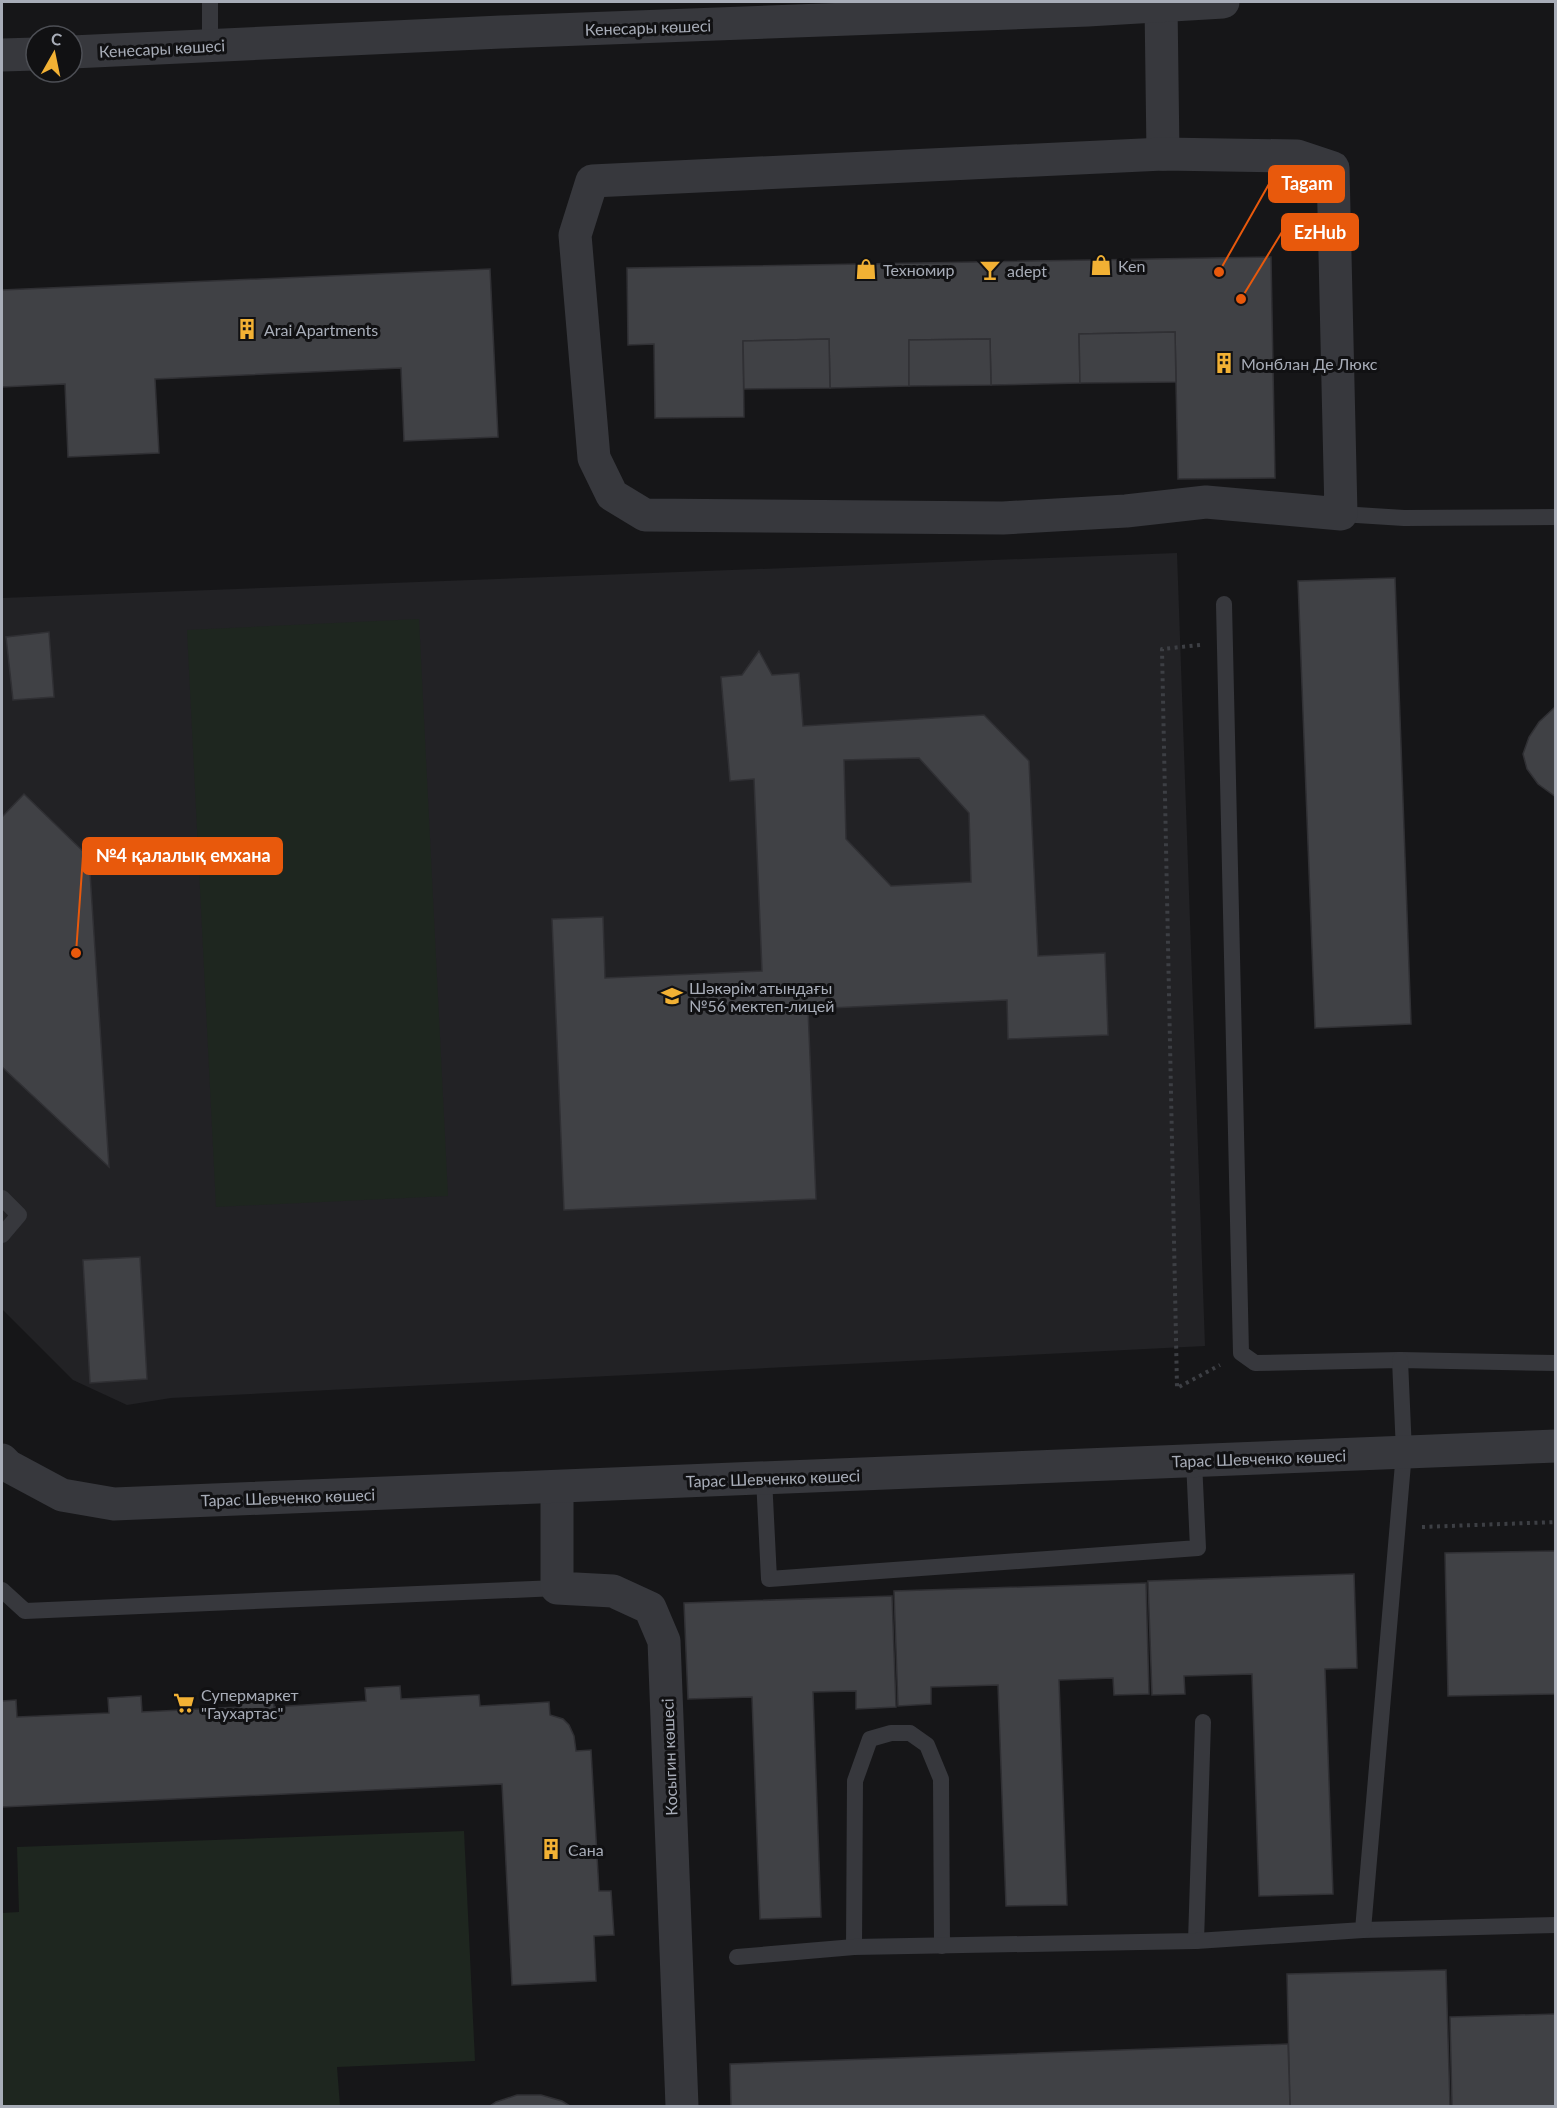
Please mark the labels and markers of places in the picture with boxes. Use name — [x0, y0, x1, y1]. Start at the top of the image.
callout: Tagam — [1269, 166, 1344, 202]
callout: EzHub — [1282, 214, 1358, 250]
shop icon: Ken — [1089, 253, 1113, 277]
place label: Ken — [1118, 256, 1145, 275]
shop icon: Техномир — [854, 257, 878, 281]
bar icon: adept — [978, 258, 1002, 282]
place label: Техномир — [883, 260, 954, 279]
place label: adept — [1007, 261, 1047, 280]
building icon: Arai Apartments — [235, 317, 259, 341]
place label: Arai Apartments — [264, 320, 378, 339]
building icon: Монблан Де Люкс — [1212, 351, 1236, 375]
place label: Монблан Де Люкс — [1241, 354, 1378, 373]
callout: №4 қалалық емхана — [83, 838, 282, 874]
place label: Шәкәрім атындағы №56 мектеп-лицей — [689, 978, 834, 1015]
school or university icon: Шәкәрім атындағы №56 мектеп-лицей — [660, 984, 684, 1008]
place label: Супермаркет "Гаухартас" — [201, 1685, 299, 1722]
supermarket icon: Супермаркет "Гаухартас" — [172, 1691, 196, 1715]
building icon: Сана — [539, 1837, 563, 1861]
place label: Сана — [568, 1840, 604, 1859]

